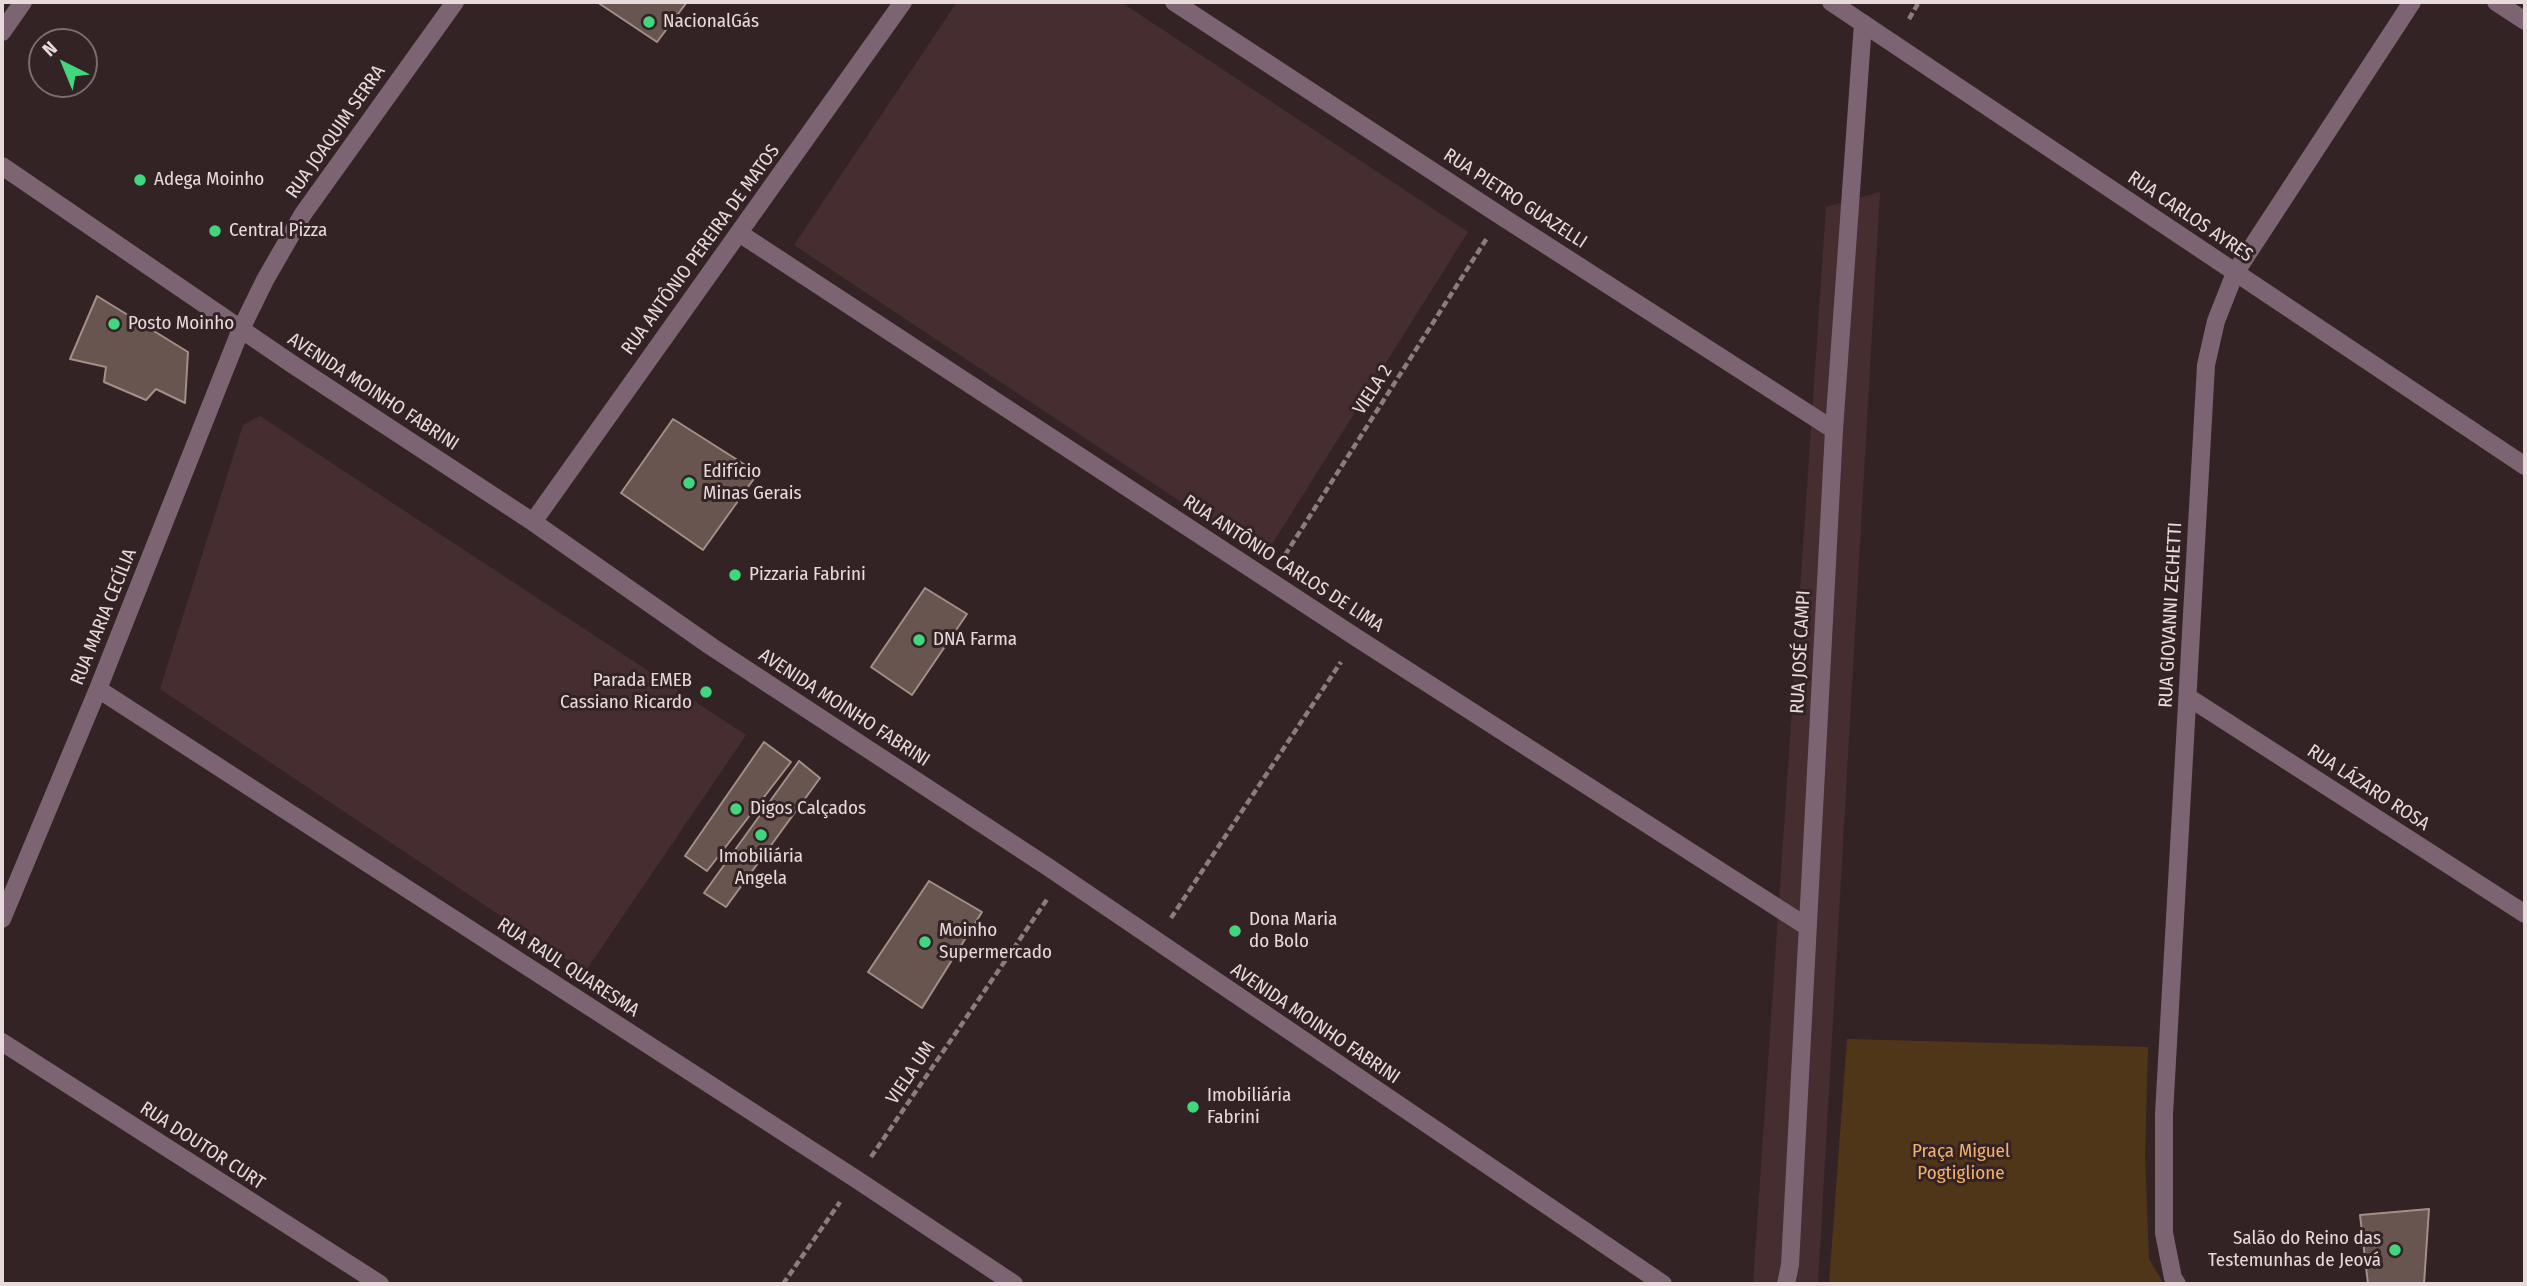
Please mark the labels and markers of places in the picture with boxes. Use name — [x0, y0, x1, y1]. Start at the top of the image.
place label: NacionalGás — [663, 11, 759, 33]
marker: NacionalGás — [641, 14, 657, 30]
place label: Adega Moinho — [154, 169, 264, 191]
marker: Adega Moinho — [132, 172, 148, 188]
place label: Central Pizza — [229, 220, 327, 242]
marker: Central Pizza — [207, 223, 223, 239]
place label: Posto Moinho — [128, 313, 234, 335]
marker: Posto Moinho — [106, 316, 122, 332]
place label: Edifício Minas Gerais — [703, 461, 802, 505]
marker: Edifício Minas Gerais — [681, 475, 697, 491]
place label: Pizzaria Fabrini — [749, 564, 866, 586]
marker: Pizzaria Fabrini — [727, 567, 743, 583]
place label: DNA Farma — [933, 629, 1017, 651]
marker: DNA Farma — [911, 632, 927, 648]
place label: Parada EMEB Cassiano Ricardo — [560, 670, 692, 714]
marker: Parada EMEB Cassiano Ricardo — [698, 684, 714, 700]
place label: Digos Calçados — [750, 798, 866, 820]
marker: Digos Calçados — [728, 801, 744, 817]
marker: Imobiliária Angela — [753, 827, 769, 843]
place label: Imobiliária Angela — [719, 846, 803, 890]
place label: Dona Maria do Bolo — [1249, 909, 1337, 953]
place label: Moinho Supermercado — [939, 920, 1052, 964]
marker: Dona Maria do Bolo — [1227, 923, 1243, 939]
marker: Moinho Supermercado — [917, 934, 933, 950]
place label: Imobiliária Fabrini — [1207, 1085, 1291, 1129]
marker: Imobiliária Fabrini — [1185, 1099, 1201, 1115]
place label: Salão do Reino das Testemunhas de Jeová — [2208, 1228, 2381, 1272]
marker: Salão do Reino das Testemunhas de Jeová — [2387, 1242, 2403, 1258]

